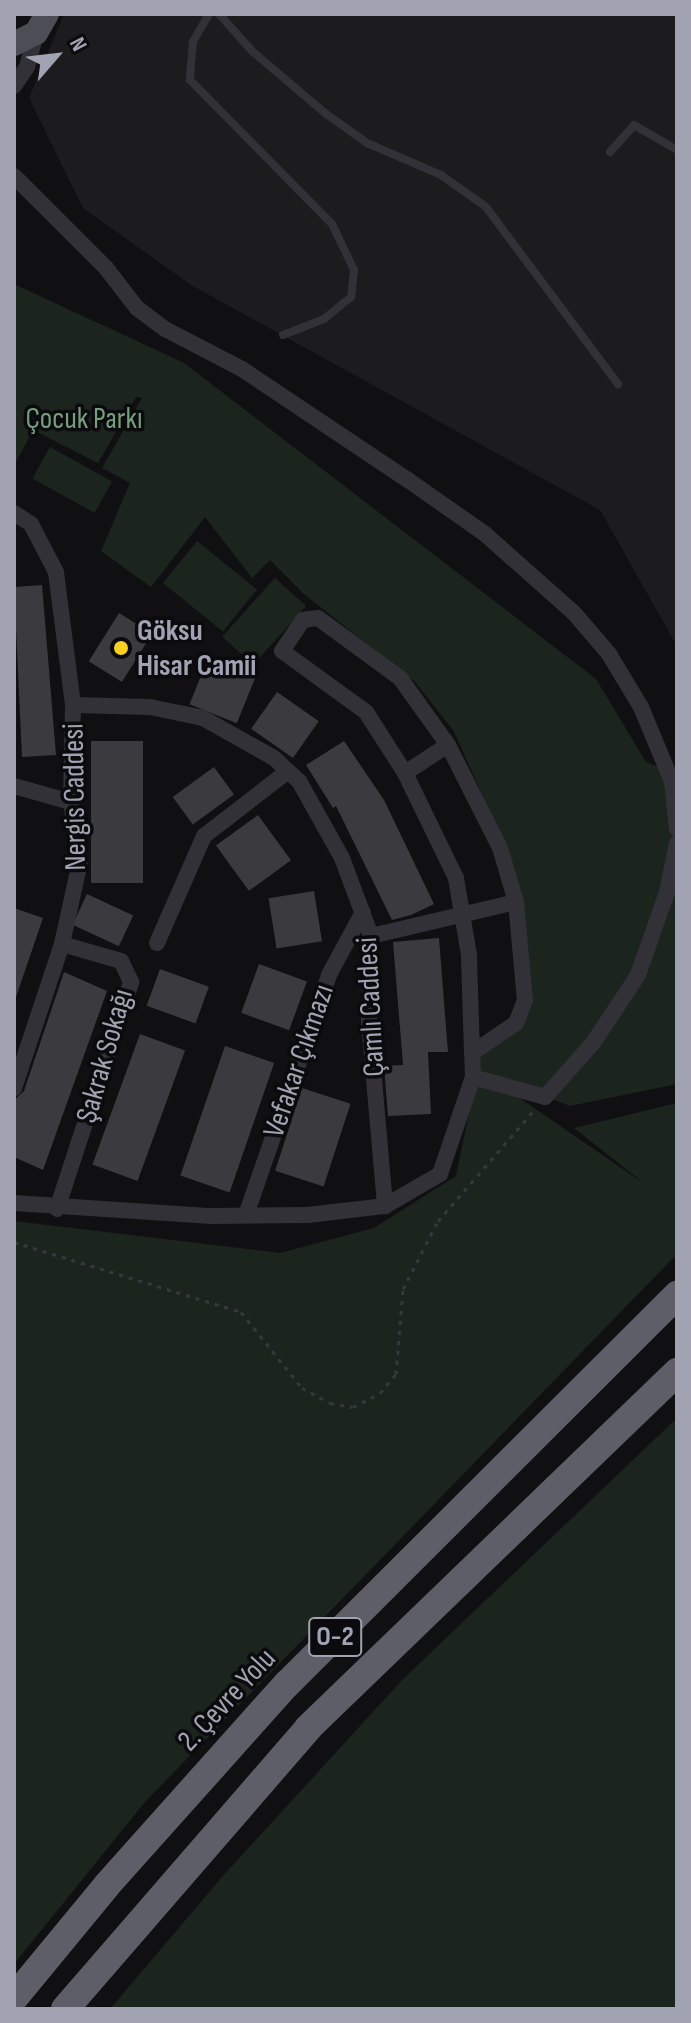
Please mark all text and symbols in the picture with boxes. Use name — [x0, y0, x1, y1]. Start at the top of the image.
north arrow — [16, 16, 96, 96]
text: N — [63, 33, 92, 56]
park label: Çocuk Parkı — [26, 401, 142, 437]
place label: Göksu Hisar Camii — [137, 613, 256, 684]
marker: Göksu Hisar Camii — [112, 639, 130, 657]
street label: Nergis Caddesi — [56, 723, 94, 871]
street label: Çamlı Caddesi — [349, 936, 393, 1078]
street label: Vefakar Çıkmazı — [256, 980, 342, 1142]
street label: Şakrak Sokağı — [69, 985, 141, 1127]
road number: O-2 — [307, 1613, 363, 1661]
street label: 2. Çevre Yolu — [171, 1641, 283, 1759]

